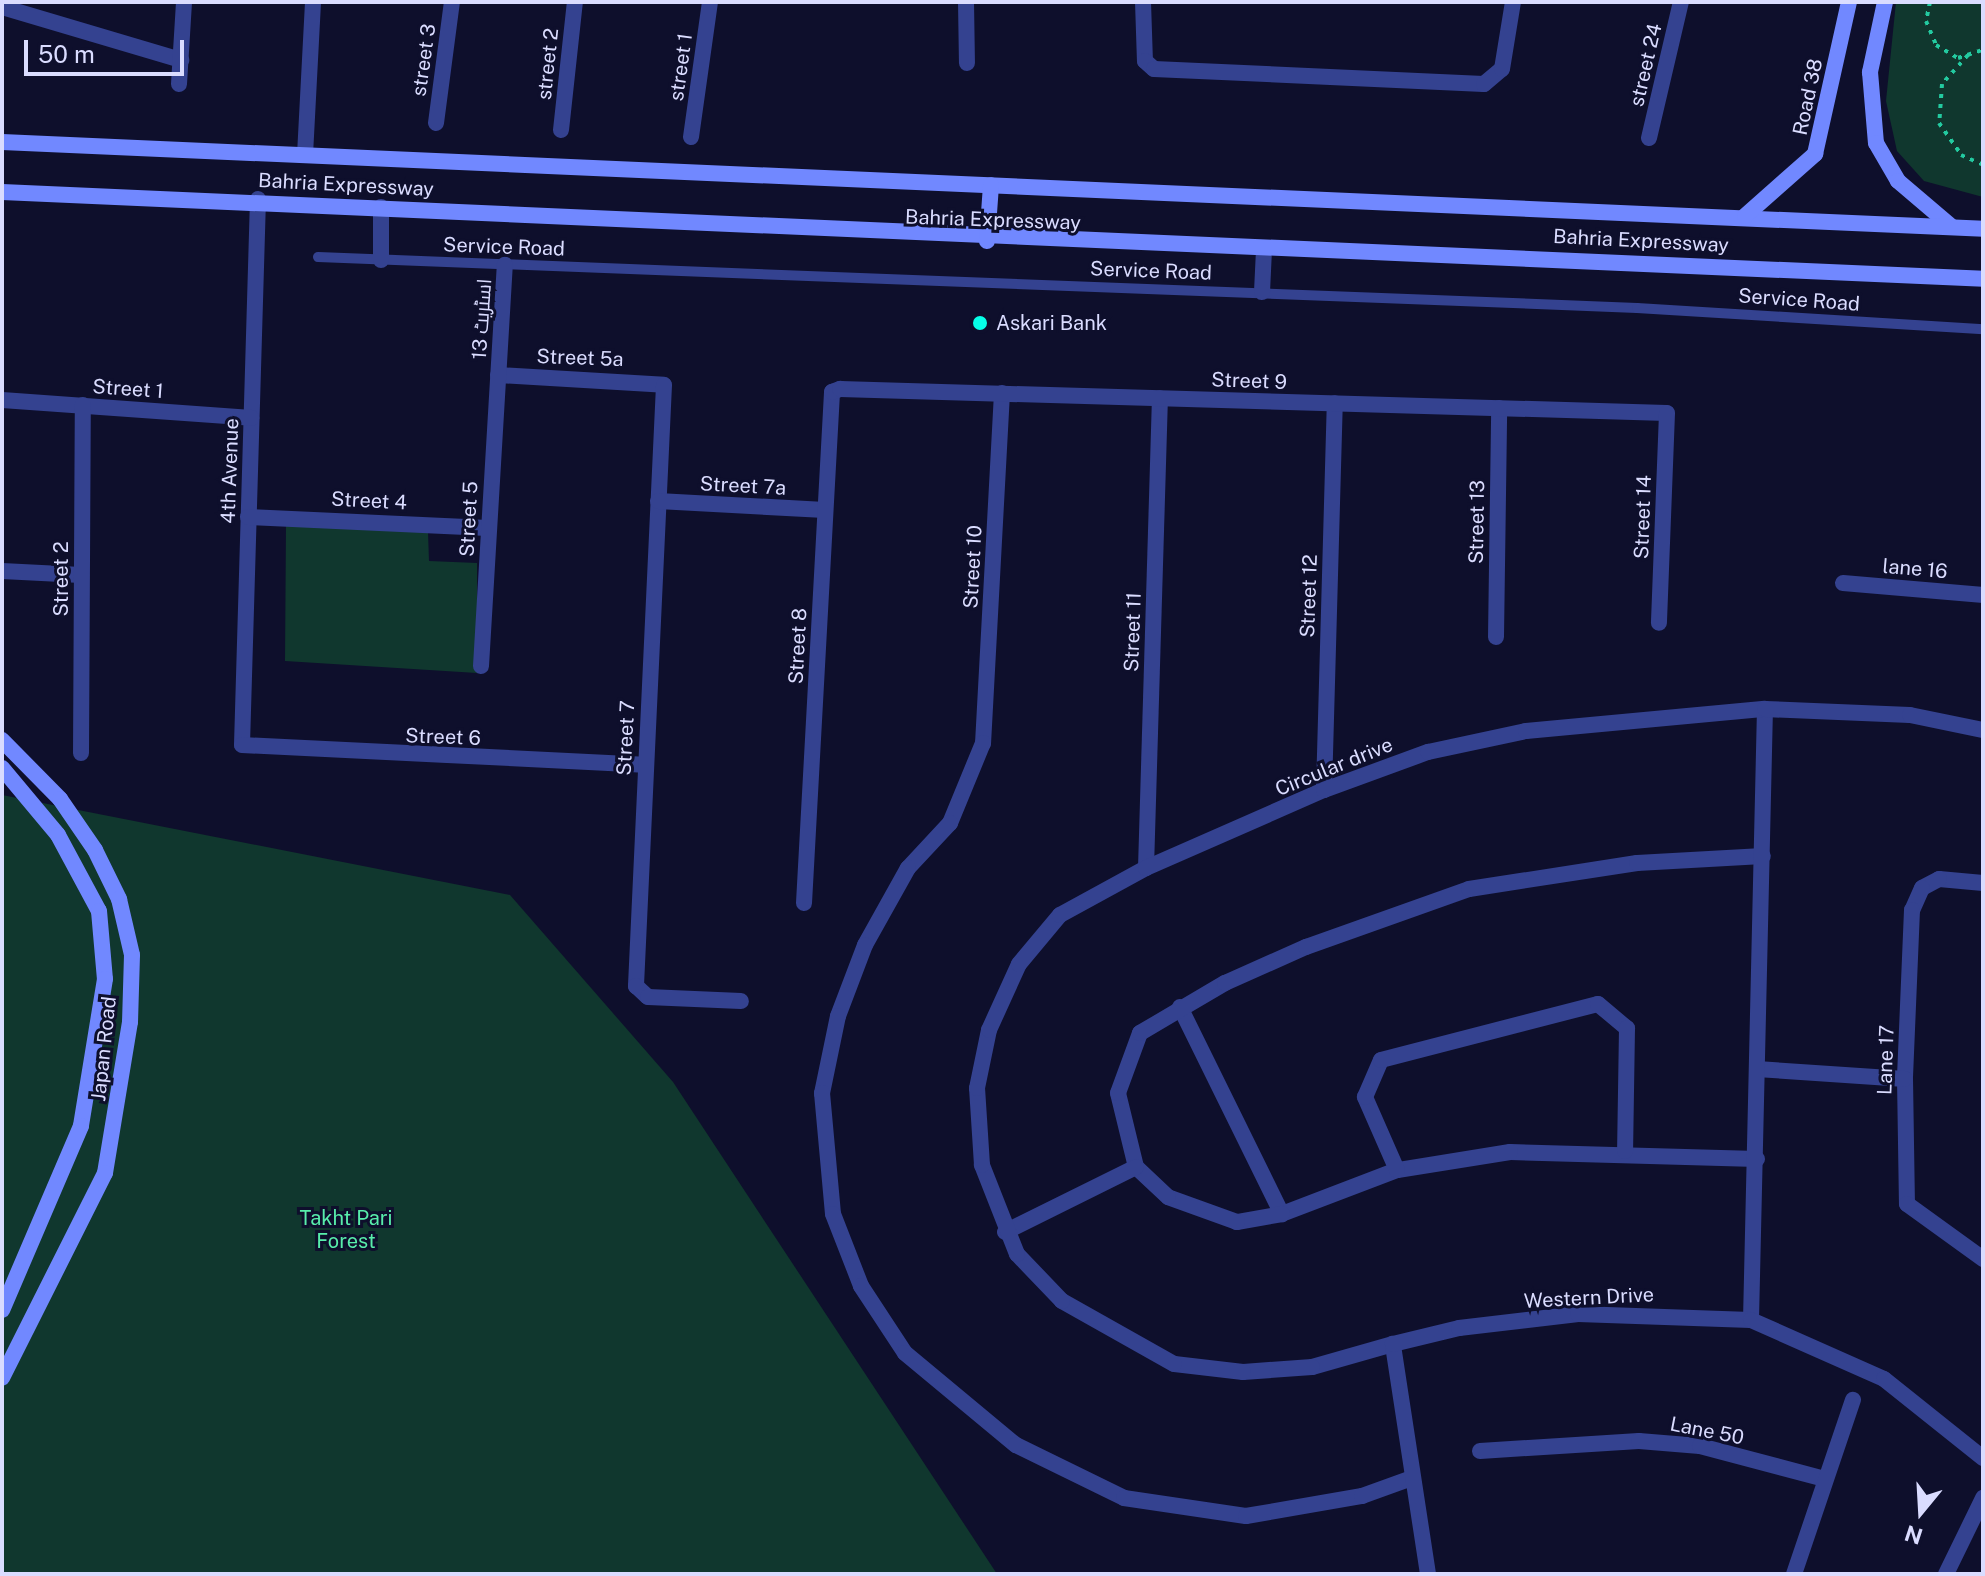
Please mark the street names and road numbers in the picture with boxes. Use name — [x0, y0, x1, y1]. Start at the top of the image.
street label: street 24 — [1625, 21, 1667, 109]
street label: street 3 — [407, 22, 441, 98]
street label: street 2 — [532, 27, 564, 101]
street label: street 1 — [664, 32, 698, 102]
street label: Road 38 — [1788, 57, 1828, 137]
street label: Bahria Expressway — [258, 168, 434, 202]
street label: Bahria Expressway — [905, 205, 1081, 235]
street label: Bahria Expressway — [1553, 224, 1729, 258]
street label: Service Road — [443, 233, 565, 261]
street label: Service Road — [1090, 257, 1212, 285]
street label: اسٹریٹ 13 — [467, 278, 497, 360]
street label: Service Road — [1737, 284, 1861, 316]
street label: Street 5a — [536, 344, 624, 372]
street label: Street 9 — [1211, 368, 1287, 394]
street label: Street 1 — [92, 375, 164, 403]
street label: 4th Avenue — [216, 418, 244, 524]
street label: Street 7a — [699, 472, 787, 500]
street label: Street 14 — [1630, 475, 1656, 559]
street label: Street 5 — [455, 480, 483, 558]
street label: Street 13 — [1464, 480, 1490, 564]
street label: Street 4 — [330, 487, 408, 515]
street label: Street 10 — [959, 525, 987, 609]
street label: Street 2 — [49, 541, 73, 617]
street label: Street 12 — [1296, 554, 1322, 638]
street label: lane 16 — [1881, 554, 1949, 584]
street label: Street 11 — [1120, 592, 1146, 672]
street label: Street 8 — [784, 607, 812, 685]
street label: Street 7 — [612, 700, 640, 776]
street label: Street 6 — [405, 724, 481, 750]
street label: Circular drive — [1272, 732, 1396, 802]
street label: Japan Road — [87, 995, 121, 1103]
street label: Lane 17 — [1873, 1025, 1899, 1095]
street label: Western Drive — [1523, 1283, 1655, 1313]
street label: Lane 50 — [1668, 1412, 1746, 1450]

